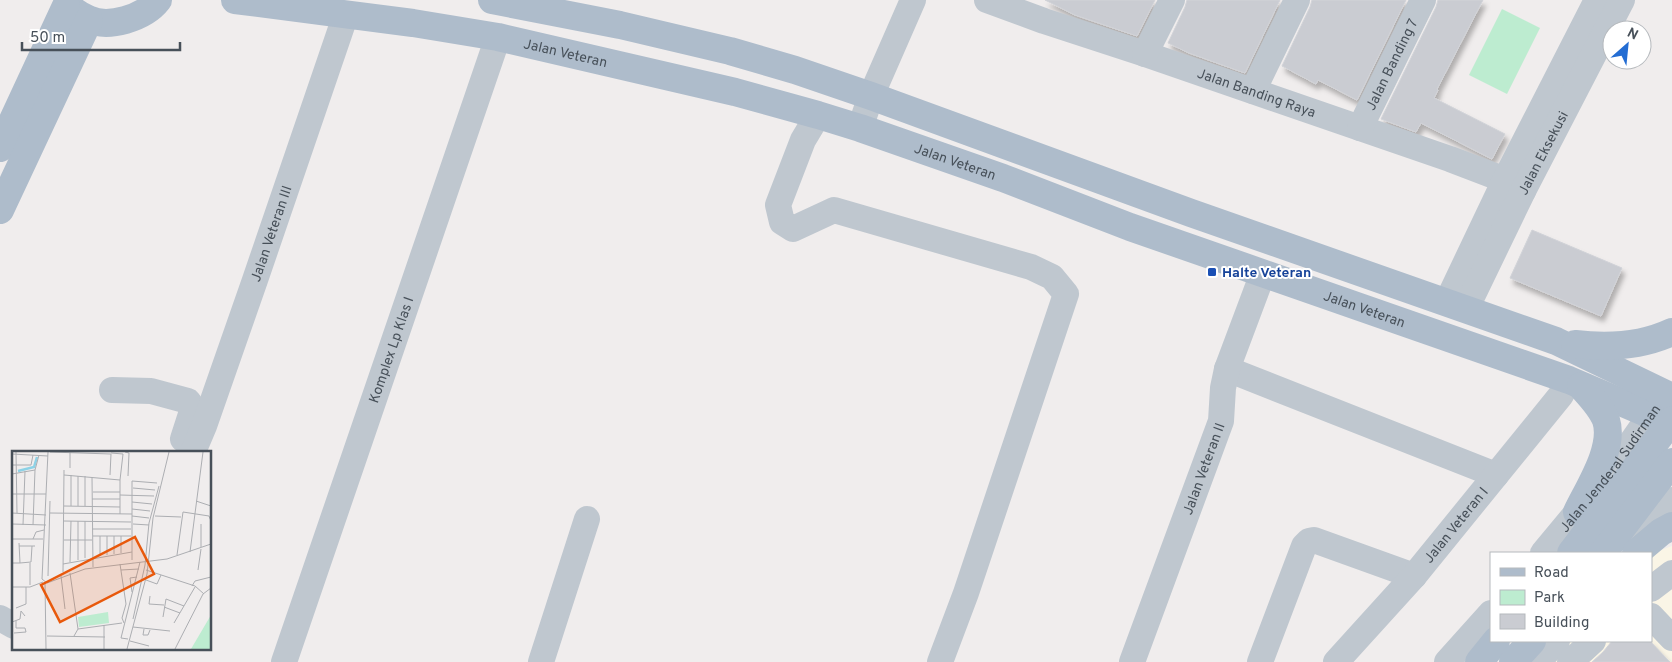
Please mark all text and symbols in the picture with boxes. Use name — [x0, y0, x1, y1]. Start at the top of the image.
street label: Jalan Banding 7 — [1363, 16, 1422, 114]
scale bar — [22, 20, 180, 52]
north arrow — [1602, 20, 1652, 70]
text: N — [1624, 25, 1641, 45]
text: 50 m — [30, 29, 65, 48]
street label: Jalan Veteran — [522, 36, 609, 72]
street label: Jalan Banding Raya — [1195, 66, 1318, 122]
street label: Jalan Eksekusi — [1515, 109, 1573, 198]
street label: Jalan Veteran — [912, 141, 998, 185]
street label: Jalan Veteran III — [248, 184, 297, 284]
place label: Halte Veteran — [1222, 265, 1311, 282]
marker: Halte Veteran — [1206, 266, 1218, 278]
street label: Jalan Veteran — [1321, 288, 1407, 332]
street label: Komplex Lp Klas I — [366, 295, 418, 406]
street label: Jalan Jenderal Sudirman — [1557, 402, 1665, 536]
street label: Jalan Veteran II — [1180, 421, 1229, 518]
inset map — [12, 451, 211, 650]
street label: Jalan Veteran I — [1421, 484, 1493, 567]
legend — [1490, 552, 1652, 642]
text: Road — [1534, 564, 1569, 583]
text: Park — [1534, 589, 1565, 608]
text: Building — [1534, 614, 1589, 633]

